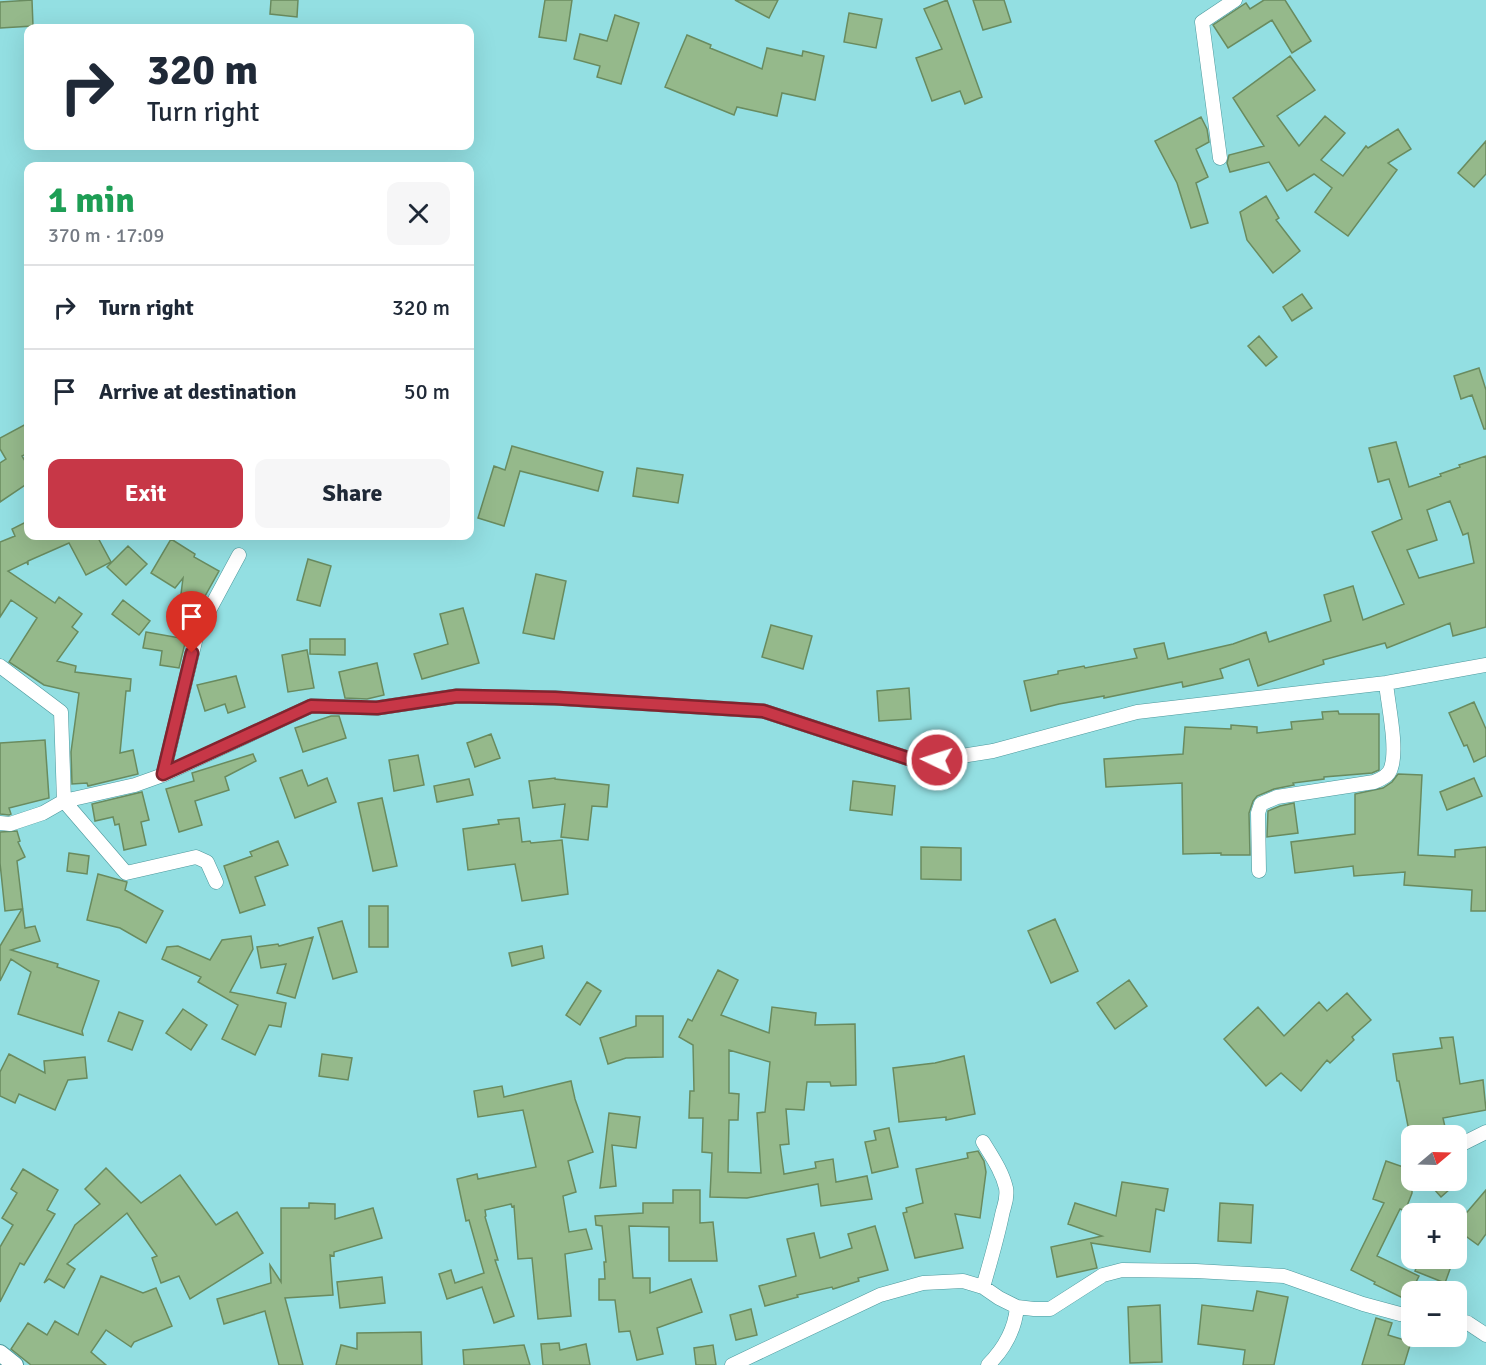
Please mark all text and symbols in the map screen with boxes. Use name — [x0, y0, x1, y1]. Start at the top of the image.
text: 320 m — [147, 45, 258, 96]
icon: right — [48, 48, 126, 126]
text: Turn right — [147, 96, 260, 129]
text: 1 min — [48, 178, 135, 223]
button: close — [387, 182, 450, 245]
text: 370 m · 17:09 — [48, 223, 164, 248]
icon: right — [48, 291, 81, 324]
text: Turn right — [99, 294, 194, 321]
text: 320 m — [392, 294, 450, 321]
icon: arrive — [48, 375, 81, 408]
text: Arrive at destination — [99, 378, 296, 405]
text: 50 m — [404, 378, 450, 405]
button: Exit — [48, 459, 243, 528]
button: Share — [255, 459, 450, 528]
pin — [166, 591, 217, 653]
icon: arrive — [175, 600, 208, 633]
position arrow — [905, 728, 969, 792]
north arrow — [1401, 1125, 1467, 1191]
map controls — [1401, 1125, 1467, 1347]
button: + — [1401, 1203, 1467, 1269]
button: − — [1401, 1281, 1467, 1347]

